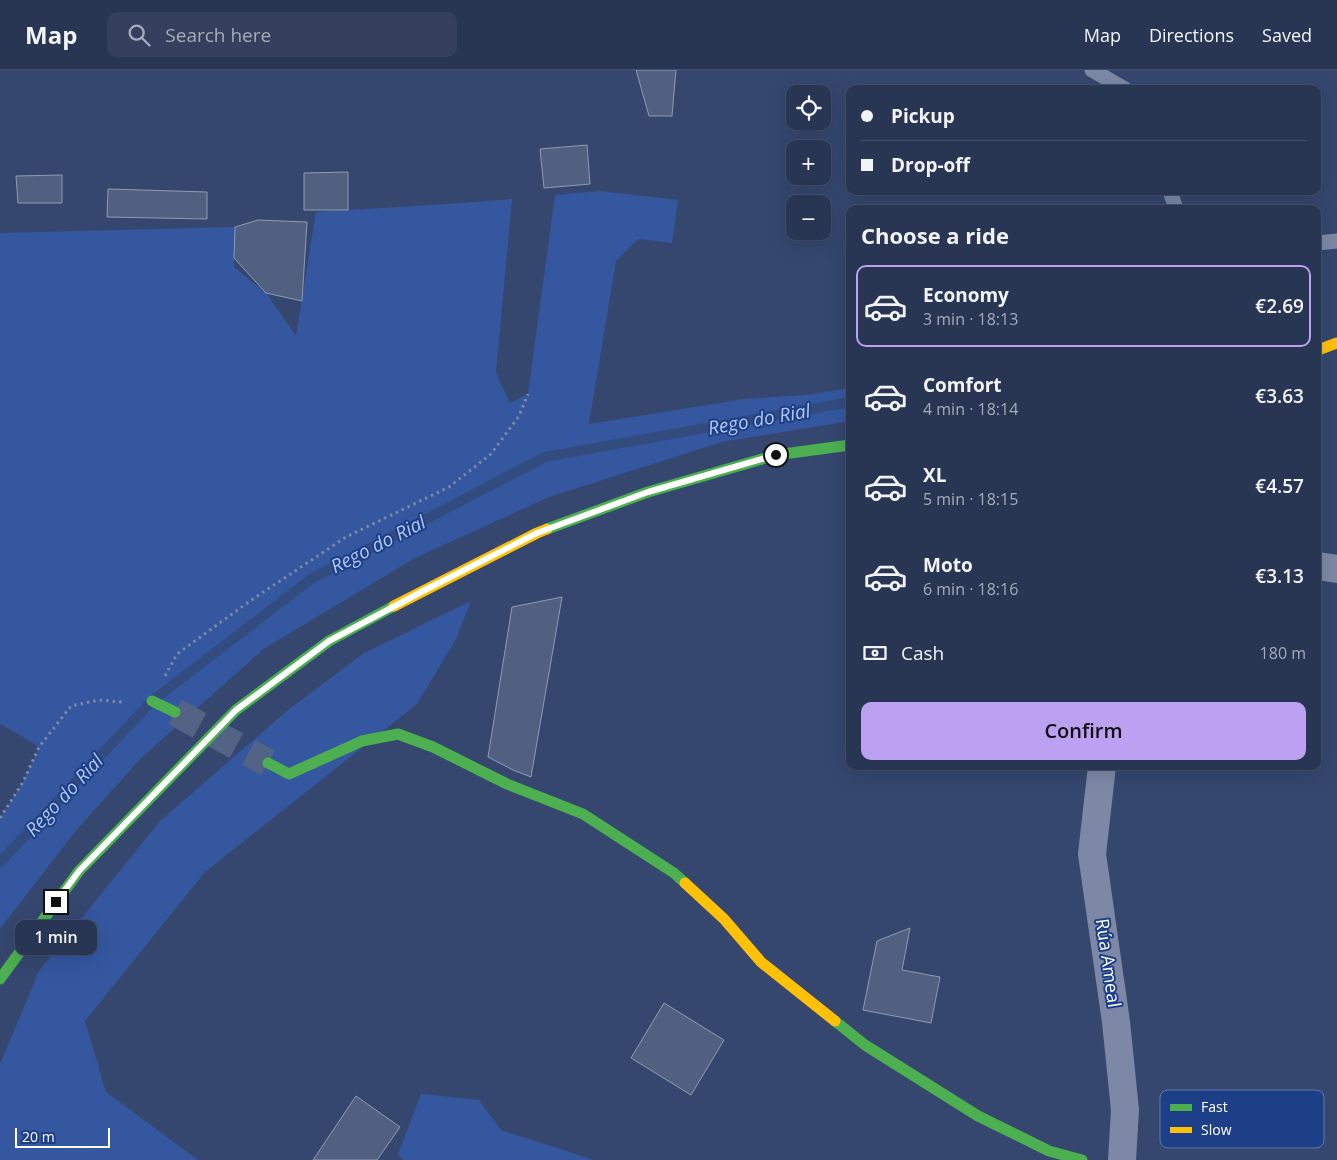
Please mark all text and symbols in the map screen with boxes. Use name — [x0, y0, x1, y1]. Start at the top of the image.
search box — [107, 12, 457, 57]
text: Map — [25, 18, 77, 51]
icon: search — [125, 21, 153, 49]
text: Search here — [165, 22, 271, 48]
text: Map — [1084, 23, 1121, 47]
text: Directions — [1149, 23, 1234, 47]
text: Saved — [1262, 23, 1312, 47]
map controls — [786, 85, 831, 240]
button: locate — [786, 85, 831, 130]
text: Pickup — [891, 103, 955, 129]
button: + — [786, 140, 831, 185]
text: Drop-off — [891, 152, 970, 178]
button: − — [786, 195, 831, 240]
text: Choose a ride — [861, 220, 1009, 250]
text: Economy — [923, 282, 1009, 308]
icon: car — [863, 284, 908, 329]
text: €2.69 — [1255, 293, 1304, 319]
text: 3 min · 18:13 — [923, 308, 1018, 330]
text: Comfort — [923, 372, 1002, 398]
icon: car — [863, 374, 908, 419]
text: €3.63 — [1255, 383, 1304, 409]
water label: Rego do Rial — [706, 397, 813, 441]
text: 4 min · 18:14 — [923, 398, 1018, 420]
route start — [765, 444, 787, 466]
text: XL — [923, 462, 946, 488]
icon: car — [863, 464, 908, 509]
text: €4.57 — [1255, 473, 1304, 499]
text: 5 min · 18:15 — [923, 488, 1018, 510]
water label: Rego do Rial — [326, 508, 431, 579]
text: Moto — [923, 552, 973, 578]
icon: car — [863, 554, 908, 599]
text: €3.13 — [1255, 563, 1304, 589]
text: 6 min · 18:16 — [923, 578, 1018, 600]
icon: cash — [861, 639, 889, 667]
text: Cash — [901, 640, 944, 666]
text: 180 m — [1260, 642, 1306, 664]
button: Confirm — [861, 702, 1306, 760]
water label: Rego do Rial — [19, 747, 110, 842]
route end — [45, 891, 67, 913]
street label: Rúa Ameal — [1091, 917, 1127, 1009]
callout: 1 min — [15, 920, 97, 954]
text: 1 min — [34, 926, 78, 948]
legend — [1160, 1090, 1324, 1148]
text: Fast — [1201, 1097, 1228, 1116]
text: Slow — [1201, 1120, 1232, 1139]
scale bar — [15, 1125, 110, 1148]
text: 20 m — [22, 1127, 55, 1146]

